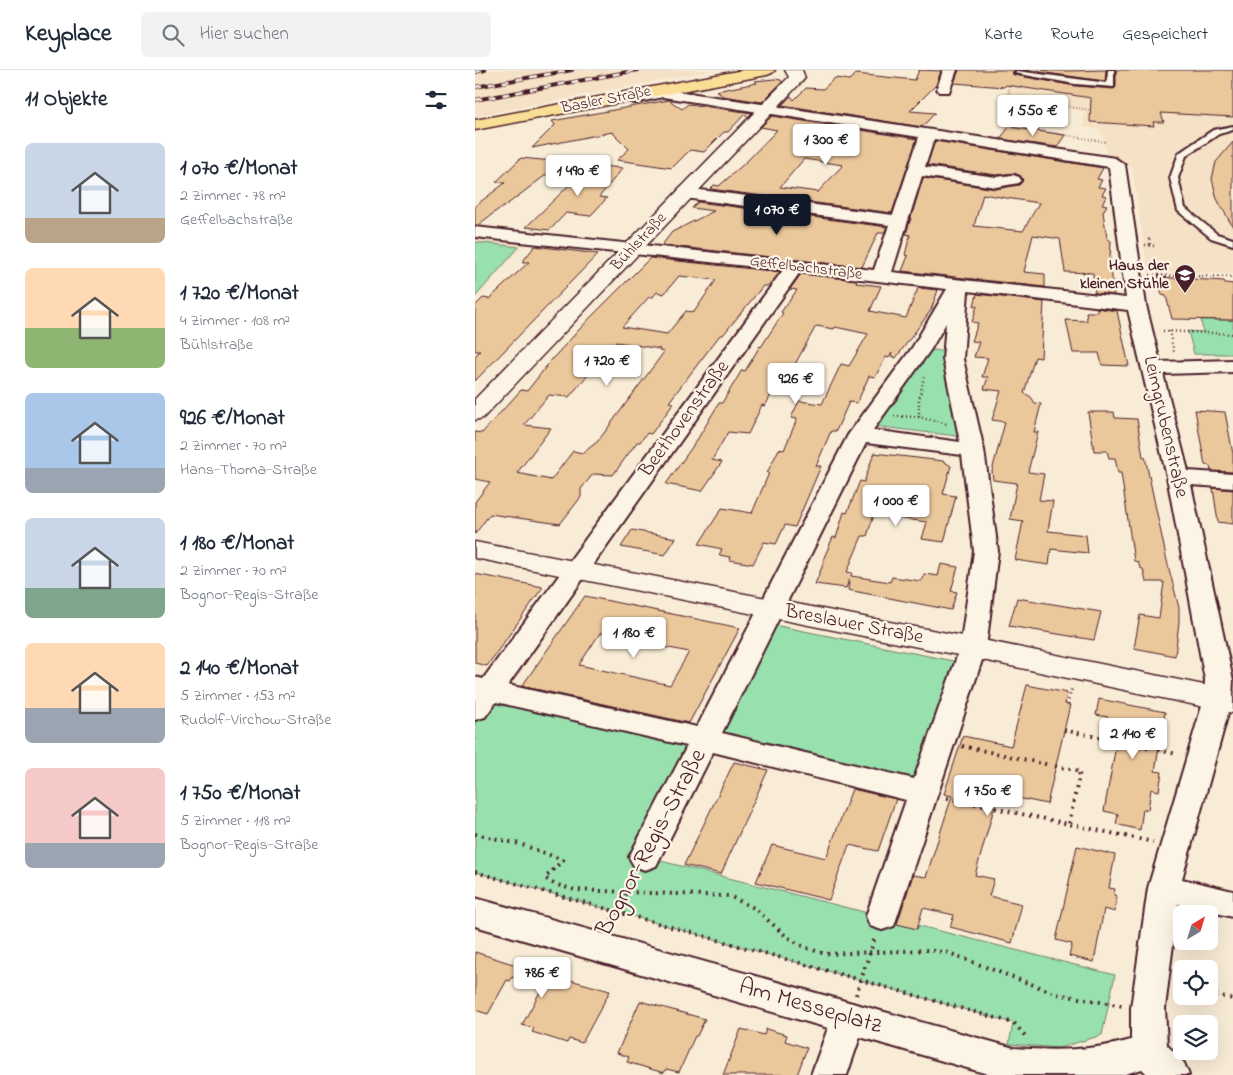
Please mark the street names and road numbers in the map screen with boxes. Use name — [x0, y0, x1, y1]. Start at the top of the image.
street label: Basler Straße — [558, 79, 654, 121]
street label: Bühlstraße — [605, 207, 673, 278]
street label: Geffelbachstraße — [748, 249, 864, 287]
street label: Leimgrubenstraße — [1134, 353, 1195, 501]
street label: Beethovenstraße — [632, 354, 737, 484]
street label: Breslauer Straße — [781, 597, 926, 653]
street label: Bognor-Regis-Straße — [587, 743, 716, 944]
street label: Am Messeplatz — [734, 970, 887, 1044]

